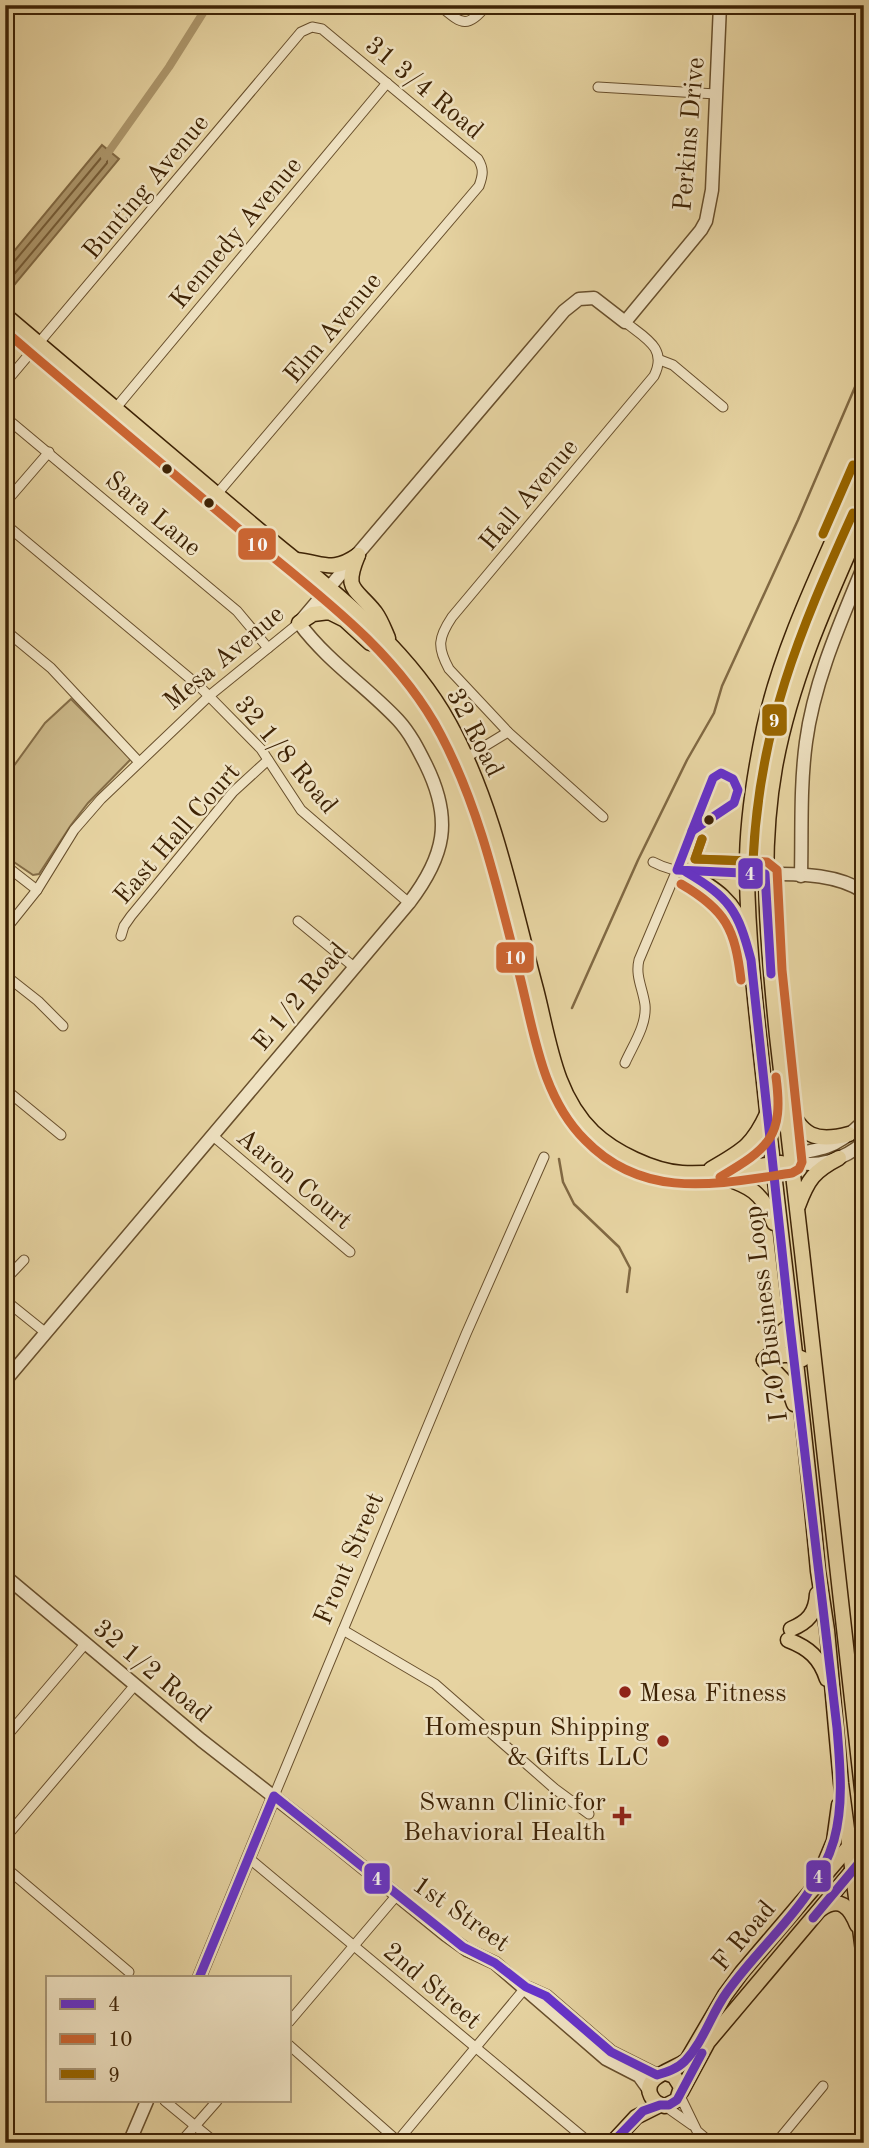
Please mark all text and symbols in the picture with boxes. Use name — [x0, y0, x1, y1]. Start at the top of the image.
street label: 31 3/4 Road — [360, 32, 487, 145]
street label: Perkins Drive — [670, 56, 710, 212]
street label: Bunting Avenue — [79, 110, 214, 265]
street label: Kennedy Avenue — [166, 153, 307, 314]
street label: Elm Avenue — [280, 268, 387, 389]
street label: Hall Avenue — [475, 434, 584, 556]
unlabelled marker — [160, 462, 174, 476]
street label: Sara Lane — [100, 467, 206, 562]
unlabelled marker — [202, 496, 216, 510]
line badge: 10 — [237, 527, 277, 561]
text: 10 — [246, 537, 268, 556]
street label: Mesa Avenue — [159, 601, 289, 716]
street label: 32 Road — [441, 685, 507, 781]
street label: 32 1/8 Road — [229, 692, 342, 819]
line badge: 9 — [761, 703, 788, 737]
text: 9 — [768, 713, 780, 732]
street label: East Hall Court — [110, 759, 245, 910]
unlabelled marker — [702, 813, 716, 827]
line badge: 4 — [737, 857, 764, 890]
text: 4 — [744, 866, 756, 885]
street label: E 1/2 Road — [248, 938, 353, 1056]
line badge: 10 — [495, 941, 535, 974]
text: 10 — [504, 950, 526, 969]
street label: Aaron Court — [231, 1124, 356, 1235]
street label: I 70 Business Loop — [741, 1204, 793, 1423]
street label: Front Street — [310, 1489, 389, 1629]
street label: 32 1/2 Road — [88, 1615, 215, 1728]
place label: Mesa Fitness — [639, 1681, 786, 1707]
marker: Mesa Fitness — [617, 1684, 633, 1700]
place label: Homespun Shipping & Gifts LLC — [424, 1715, 649, 1771]
marker: Homespun Shipping & Gifts LLC — [655, 1733, 671, 1749]
place label: Swann Clinic for Behavioral Health — [403, 1790, 606, 1846]
marker: Swann Clinic for Behavioral Health — [612, 1806, 632, 1826]
line badge: 4 — [805, 1859, 832, 1893]
line badge: 4 — [363, 1862, 391, 1895]
text: 4 — [812, 1869, 824, 1888]
text: 4 — [371, 1871, 383, 1890]
street label: 1st Street — [408, 1872, 514, 1957]
street label: F Road — [708, 1896, 781, 1976]
street label: 2nd Street — [378, 1938, 486, 2035]
legend — [46, 1976, 290, 2102]
text: 4 — [108, 1995, 120, 2016]
text: 10 — [108, 2030, 132, 2051]
text: 9 — [108, 2066, 120, 2087]

